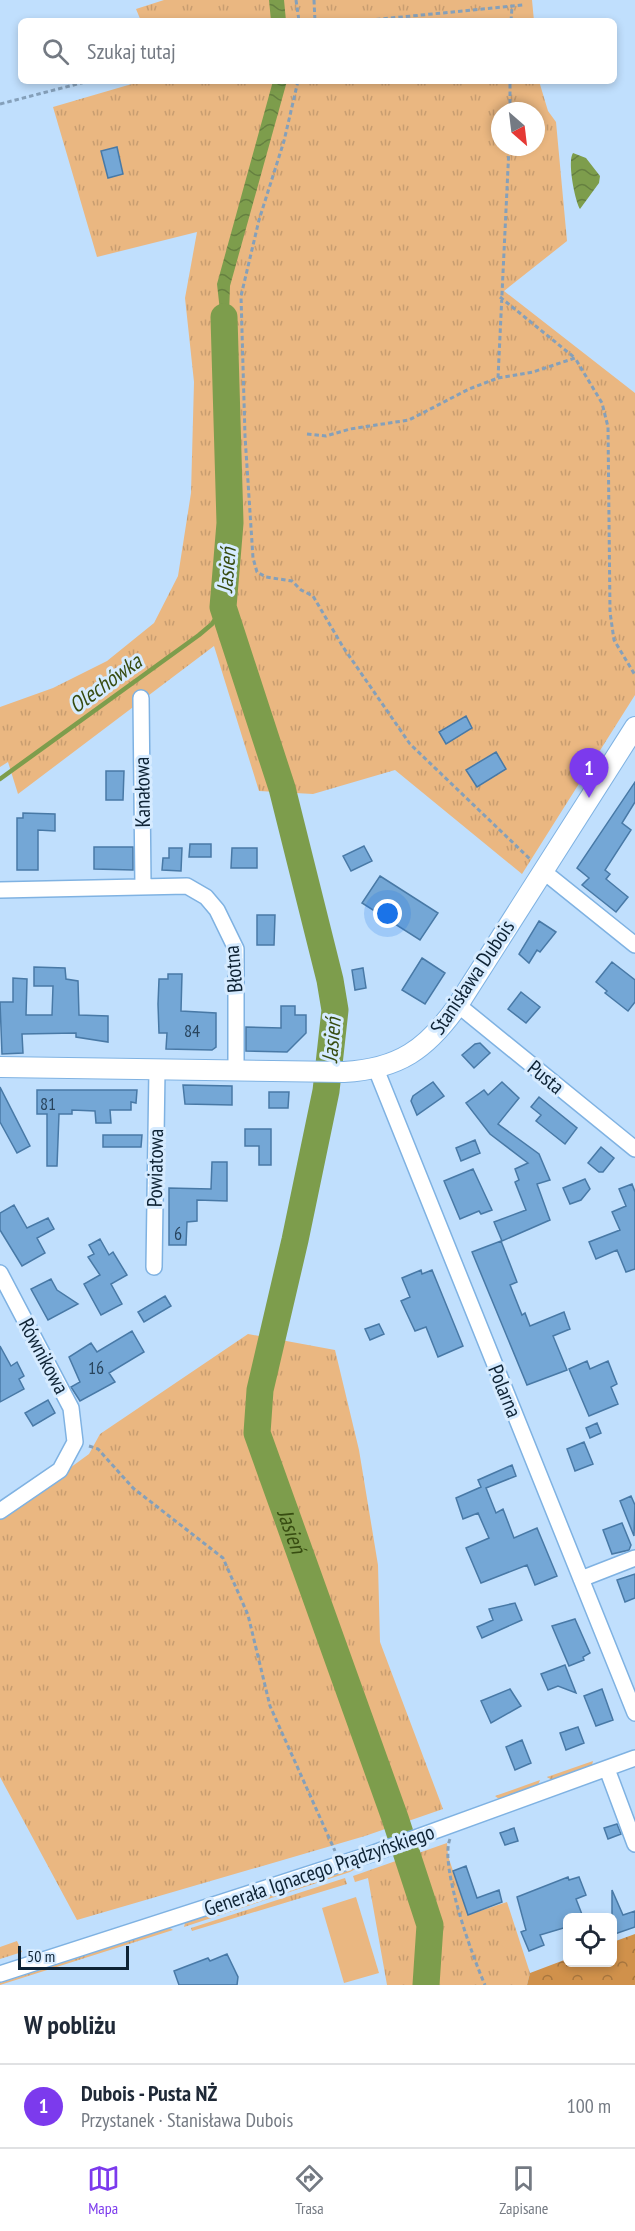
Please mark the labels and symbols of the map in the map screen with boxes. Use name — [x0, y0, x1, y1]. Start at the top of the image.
north arrow — [491, 102, 545, 156]
water label: Jasień — [210, 545, 242, 595]
water label: Olechówka — [63, 647, 148, 719]
pin: 1 — [570, 748, 608, 798]
street label: Kanałowa — [128, 757, 156, 827]
your location — [373, 899, 402, 928]
street label: Stanisława Dubois — [424, 914, 520, 1040]
street label: Błotna — [217, 944, 249, 994]
water label: Jasień — [315, 1015, 347, 1065]
house number: 84 — [184, 1019, 200, 1042]
street label: Pusta — [522, 1054, 570, 1100]
house number: 81 — [40, 1092, 56, 1115]
street label: Powiatowa — [141, 1129, 169, 1207]
house number: 6 — [174, 1222, 182, 1245]
street label: Równikowa — [13, 1313, 75, 1399]
house number: 16 — [88, 1356, 104, 1379]
street label: Polarna — [482, 1361, 528, 1421]
water label: Jasień — [271, 1504, 313, 1558]
street label: Generała Ignacego Prądzyńskiego — [200, 1818, 438, 1922]
scale bar — [18, 1943, 129, 1970]

